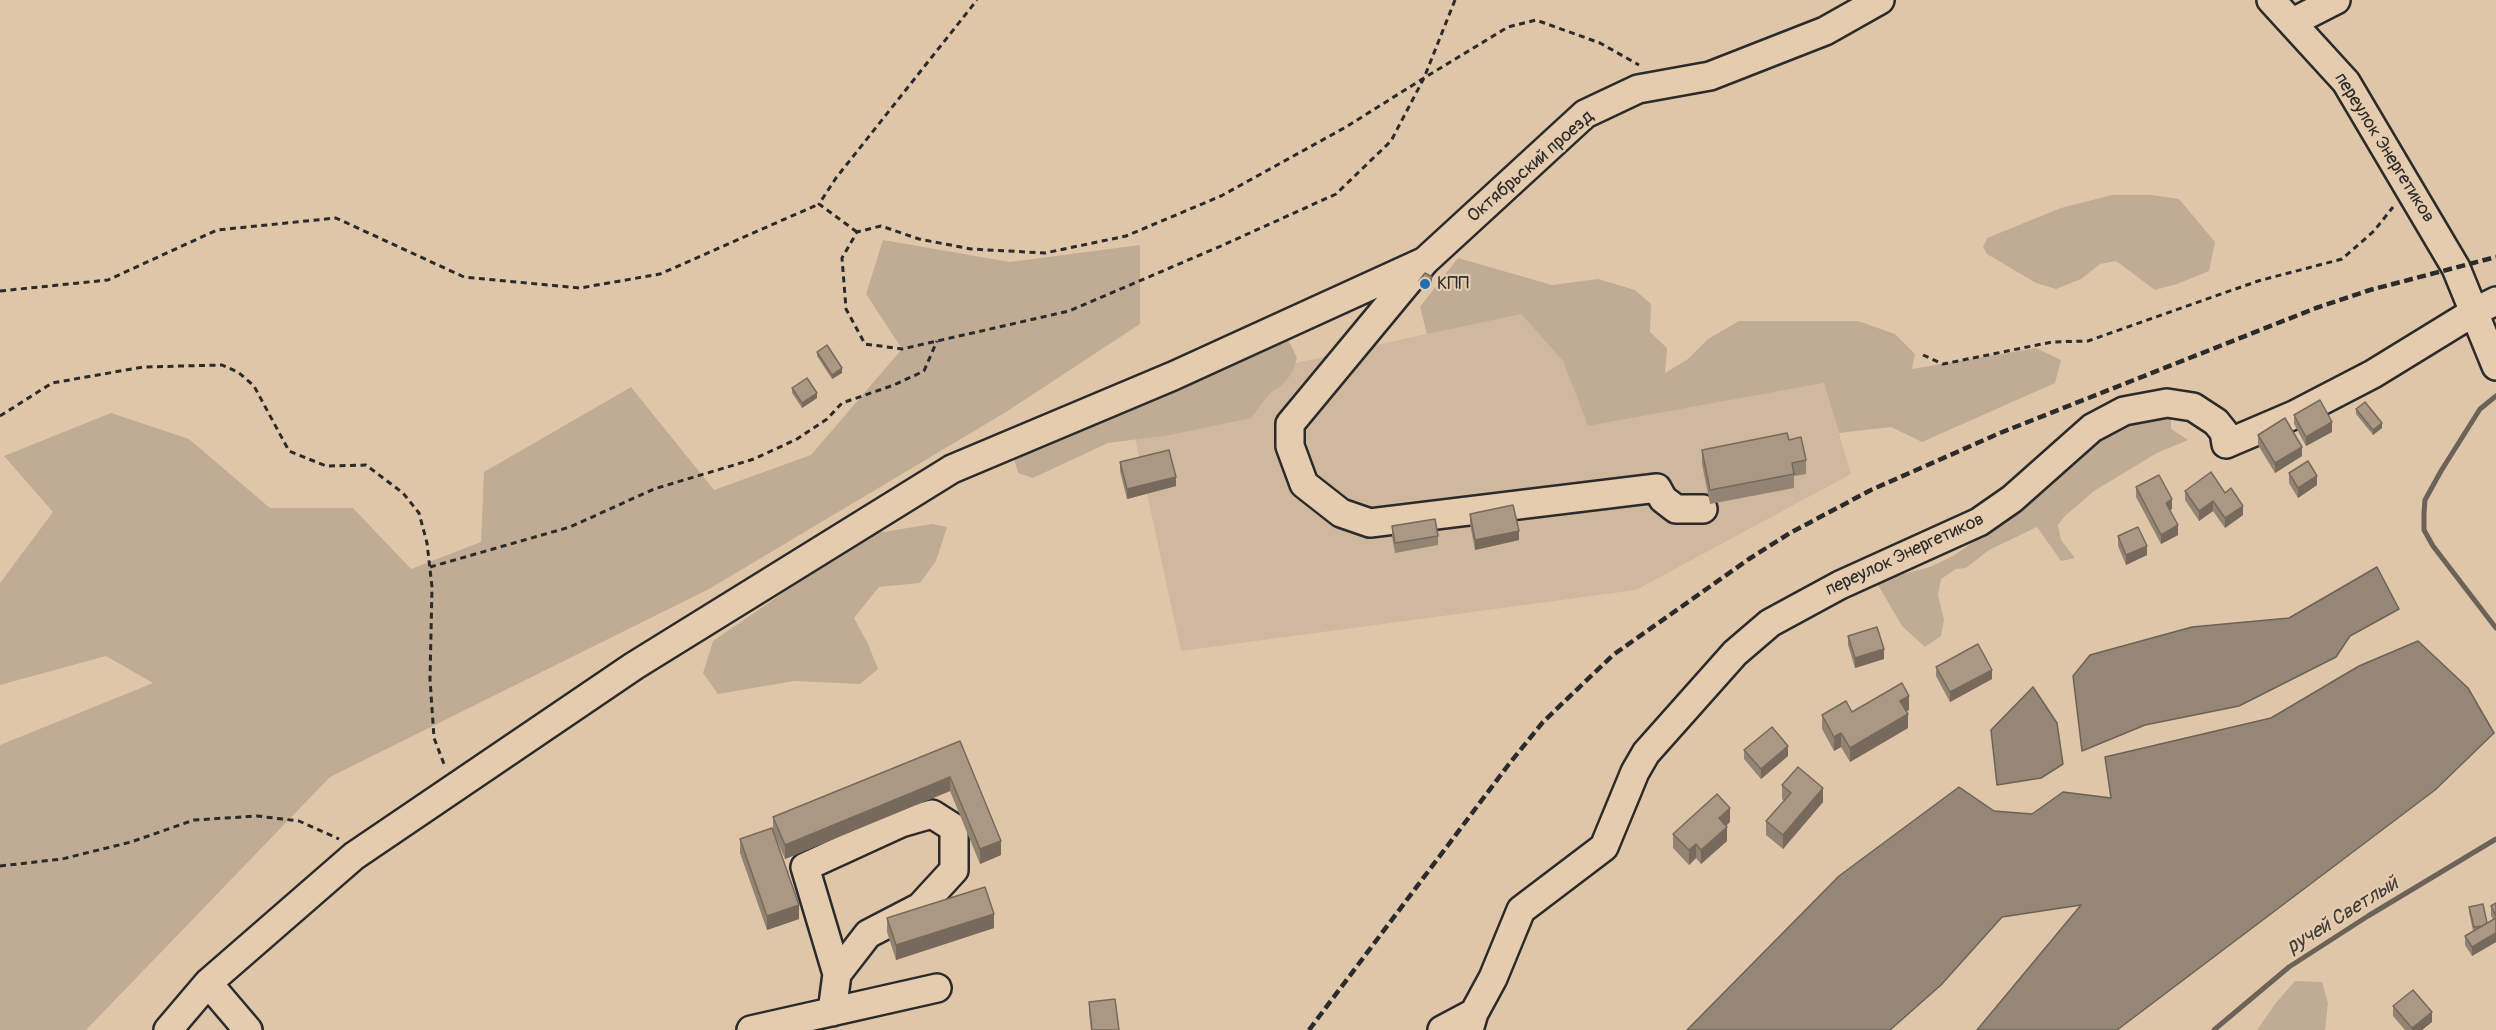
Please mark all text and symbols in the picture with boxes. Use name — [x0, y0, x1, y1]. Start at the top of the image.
street label: переулок Энергетиков — [2329, 69, 2439, 227]
street label: Октябрьский проезд — [1464, 106, 1598, 228]
place label: КПП — [1437, 273, 1469, 295]
marker: КПП — [1418, 277, 1432, 291]
street label: переулок Энергетиков — [1822, 509, 1988, 601]
water label: ручей Светлый — [2283, 872, 2403, 960]

